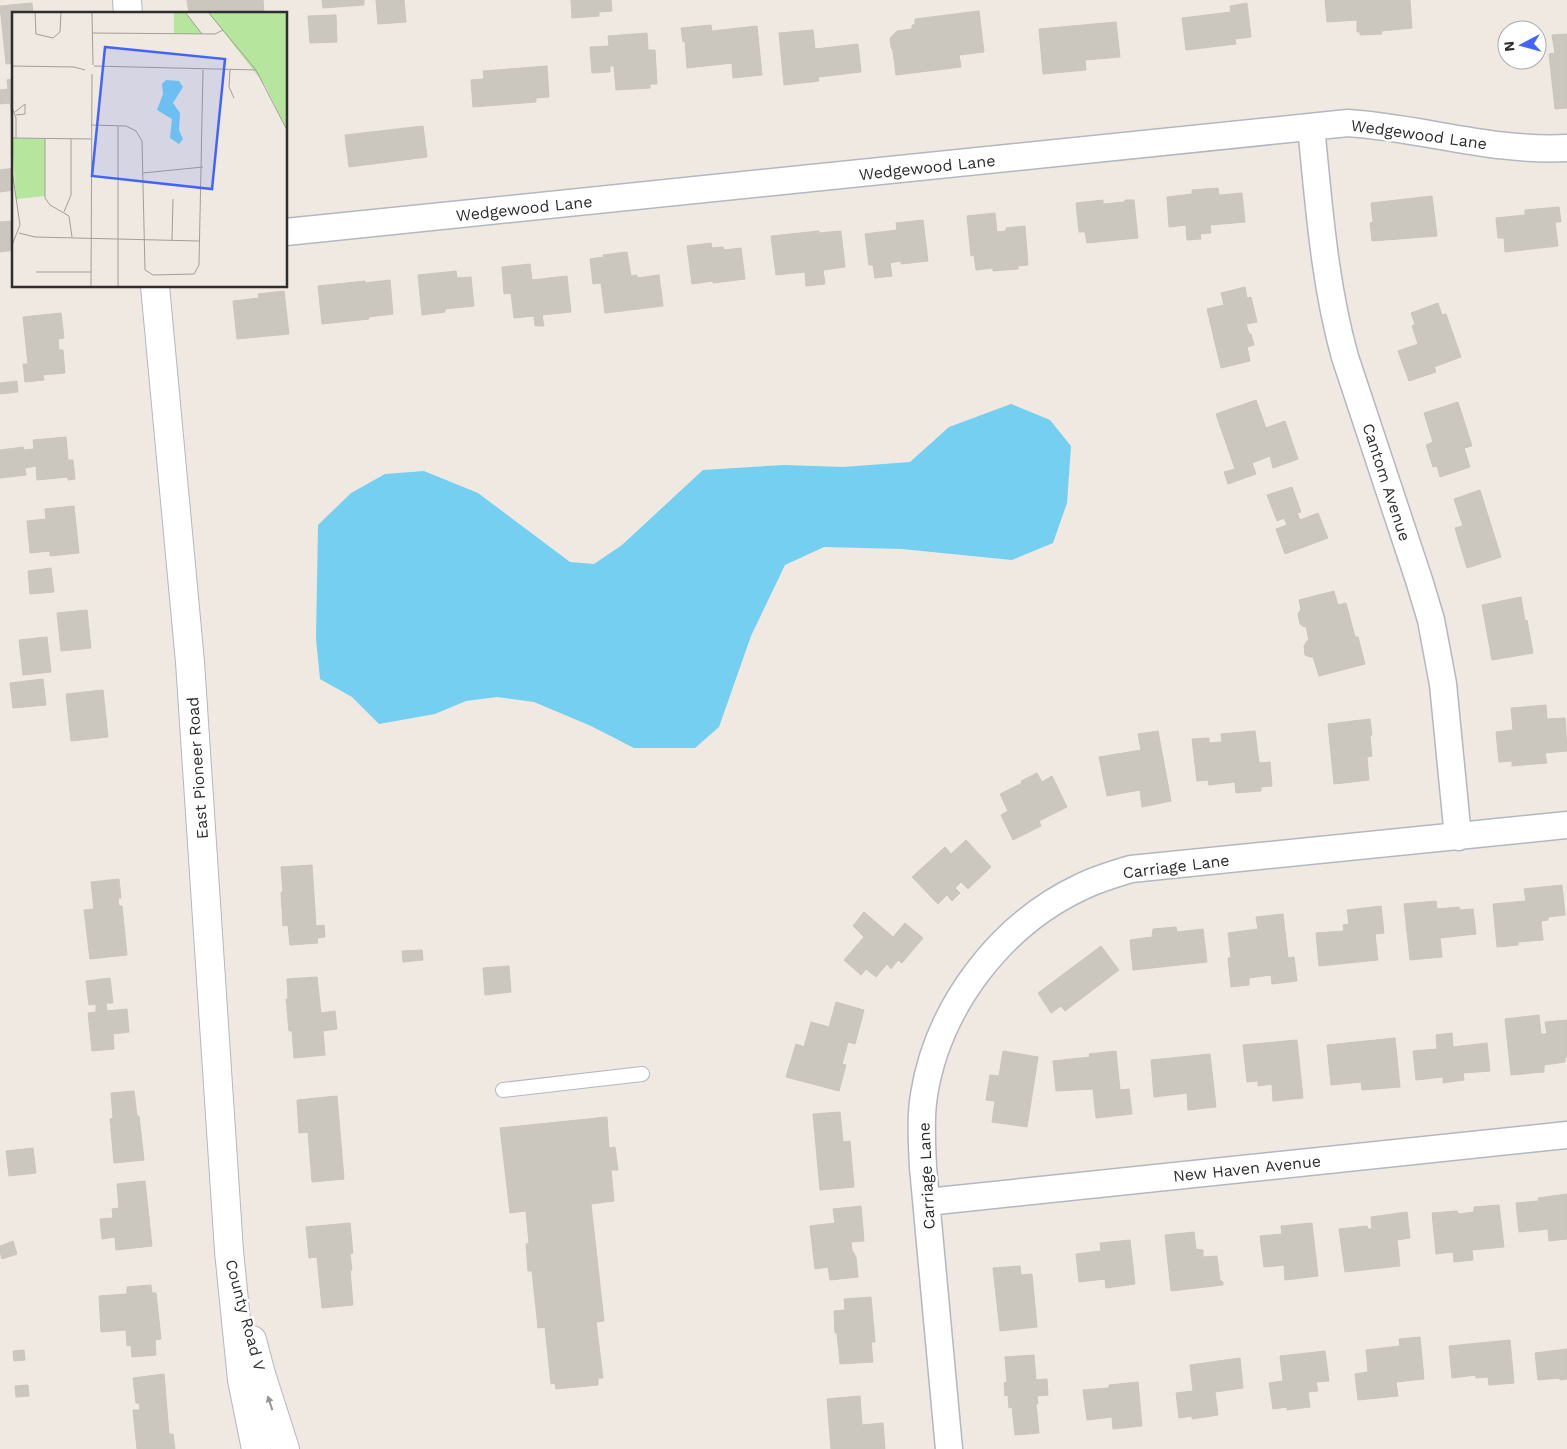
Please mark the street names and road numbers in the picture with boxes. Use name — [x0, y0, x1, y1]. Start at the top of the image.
street label: Wedgewood Lane — [1350, 116, 1488, 153]
street label: Wedgewood Lane — [858, 151, 996, 184]
street label: Wedgewood Lane — [455, 192, 593, 225]
street label: Cantom Avenue — [1359, 421, 1415, 543]
street label: East Pioneer Road — [183, 696, 212, 840]
street label: Carriage Lane — [1122, 851, 1231, 882]
street label: Carriage Lane — [914, 1122, 939, 1230]
street label: New Haven Avenue — [1172, 1151, 1322, 1186]
street label: County Road V — [222, 1257, 270, 1373]

